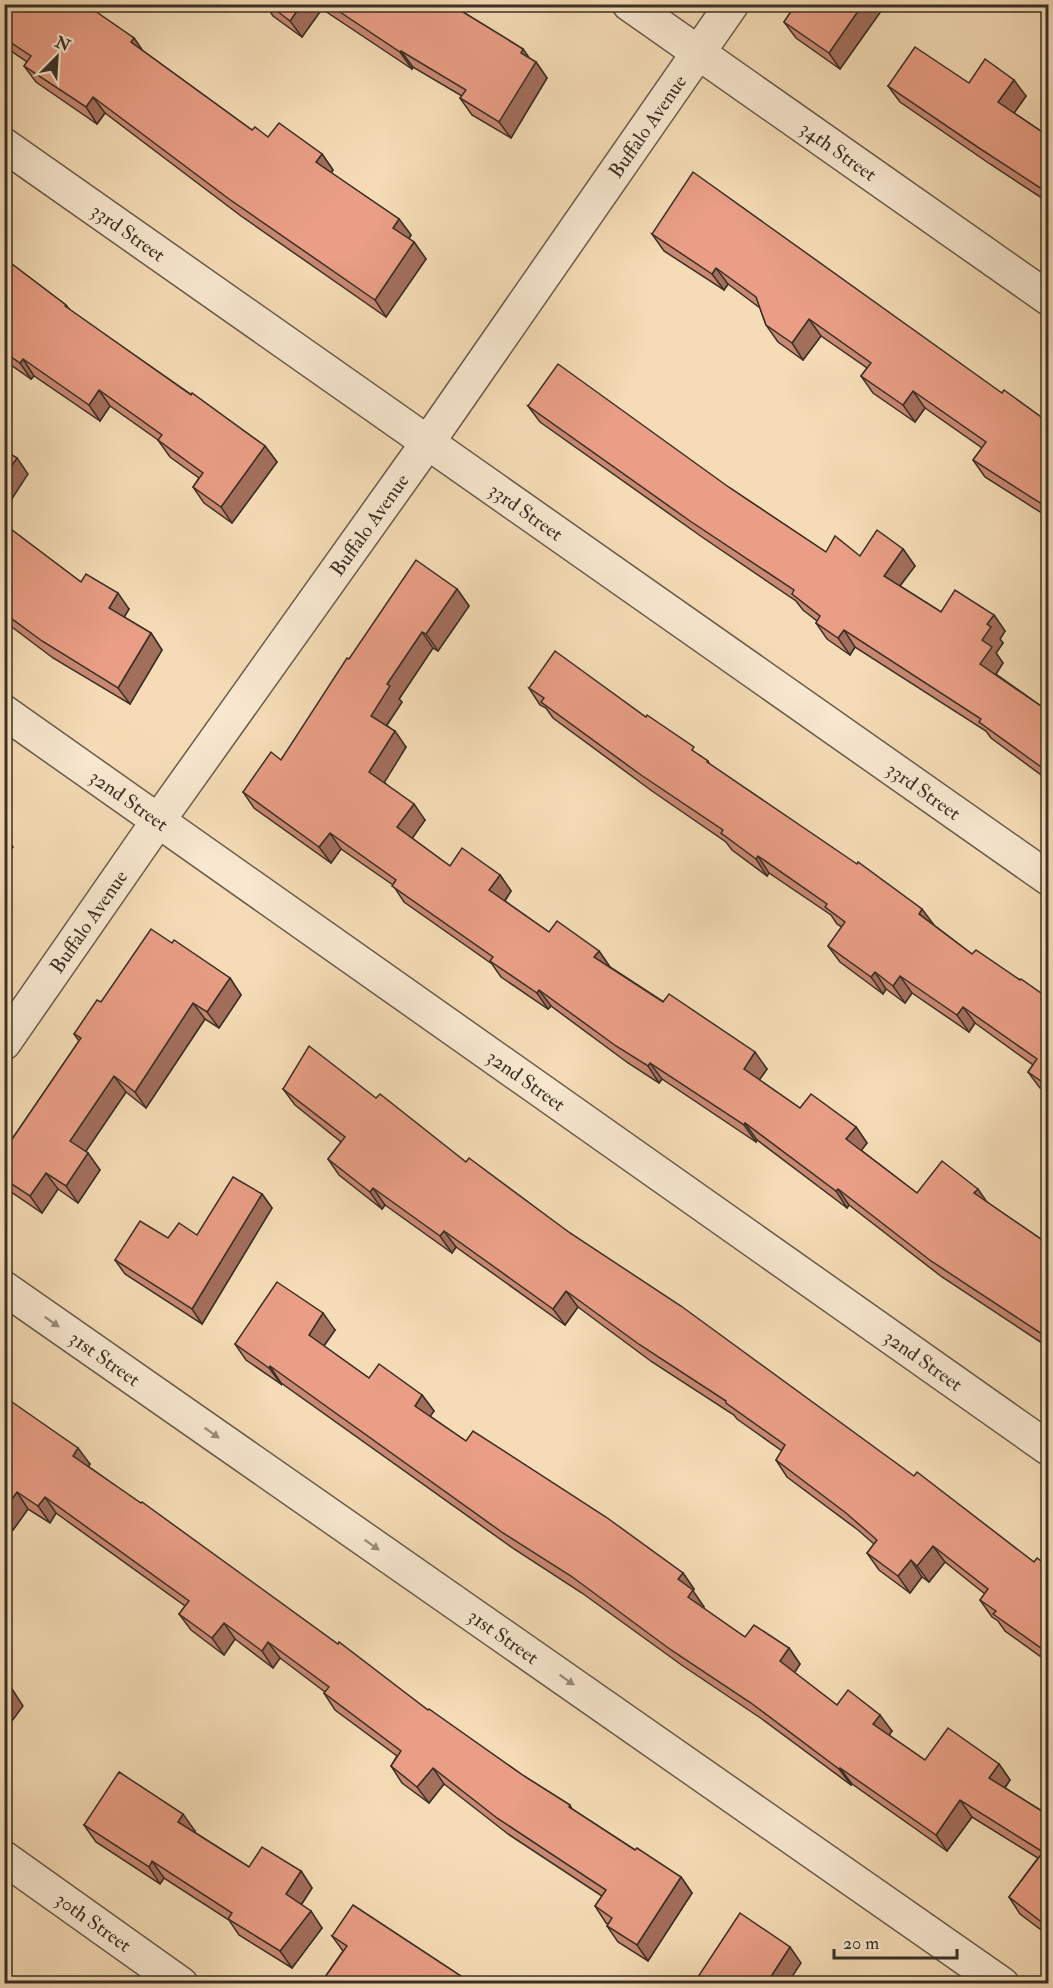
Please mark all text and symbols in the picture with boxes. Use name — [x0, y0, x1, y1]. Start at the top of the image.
north arrow — [27, 27, 87, 87]
text: N — [51, 32, 74, 57]
street label: Buffalo Avenue — [603, 70, 692, 183]
street label: 34th Street — [795, 116, 882, 187]
street label: 33rd Street — [86, 198, 171, 267]
street label: Buffalo Avenue — [324, 469, 414, 581]
street label: 33rd Street — [484, 477, 569, 547]
street label: 33rd Street — [882, 756, 966, 826]
street label: 32nd Street — [85, 764, 174, 837]
street label: Buffalo Avenue — [44, 865, 133, 978]
street label: 32nd Street — [482, 1044, 571, 1117]
one-way arrow — [44, 1316, 60, 1328]
street label: 32nd Street — [879, 1324, 968, 1397]
street label: 31st Street — [65, 1325, 146, 1392]
one-way arrow — [204, 1427, 220, 1439]
one-way arrow — [364, 1539, 380, 1551]
street label: 31st Street — [463, 1603, 544, 1670]
one-way arrow — [558, 1674, 574, 1686]
street label: 30th Street — [51, 1886, 137, 1958]
scale bar — [834, 1922, 957, 1960]
text: 20 m — [843, 1932, 879, 1955]

